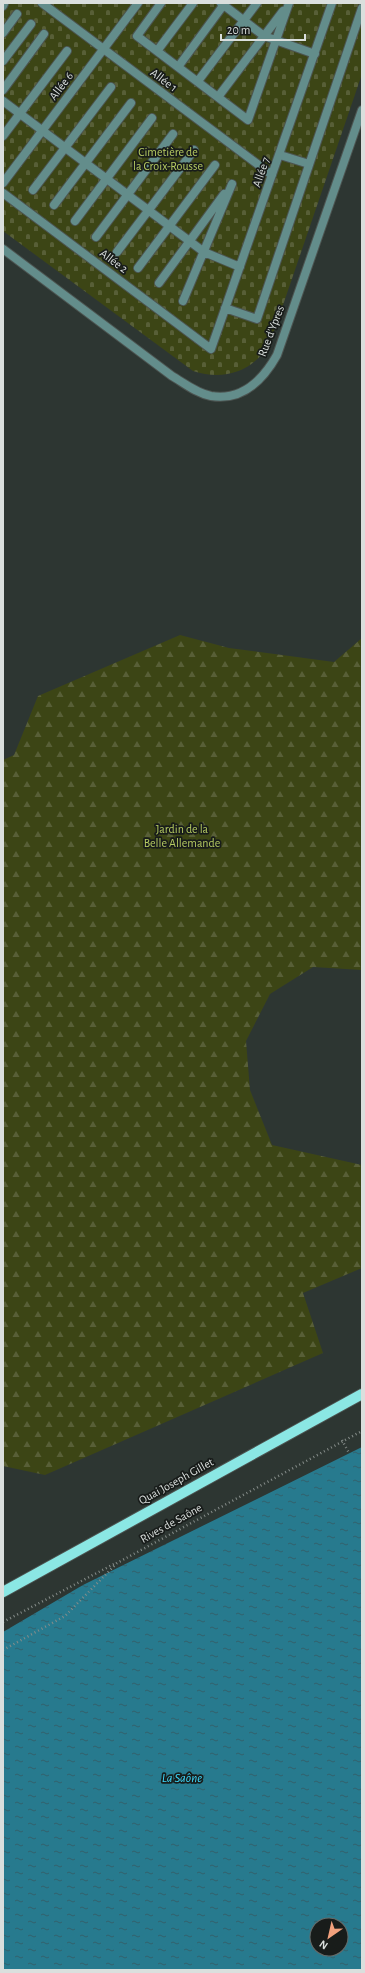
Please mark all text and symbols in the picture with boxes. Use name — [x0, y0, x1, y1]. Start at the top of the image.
scale bar — [221, 16, 305, 42]
text: 20 m — [227, 24, 250, 36]
street label: Allée 1 — [148, 66, 180, 94]
street label: Allée 6 — [47, 70, 75, 102]
park label: Cimetière de la Croix-Rousse — [133, 146, 203, 172]
street label: Allée 7 — [250, 155, 272, 189]
street label: Allée 2 — [98, 247, 131, 276]
street label: Rue d'Ypres — [256, 304, 286, 358]
park label: Jardin de la Belle Allemande — [144, 823, 220, 849]
street label: Quai Joseph Gillet — [137, 1455, 216, 1507]
street label: Rives de Saône — [138, 1501, 204, 1545]
water label: La Saône — [162, 1772, 202, 1785]
north arrow — [309, 1917, 349, 1957]
text: N — [317, 1938, 330, 1952]

